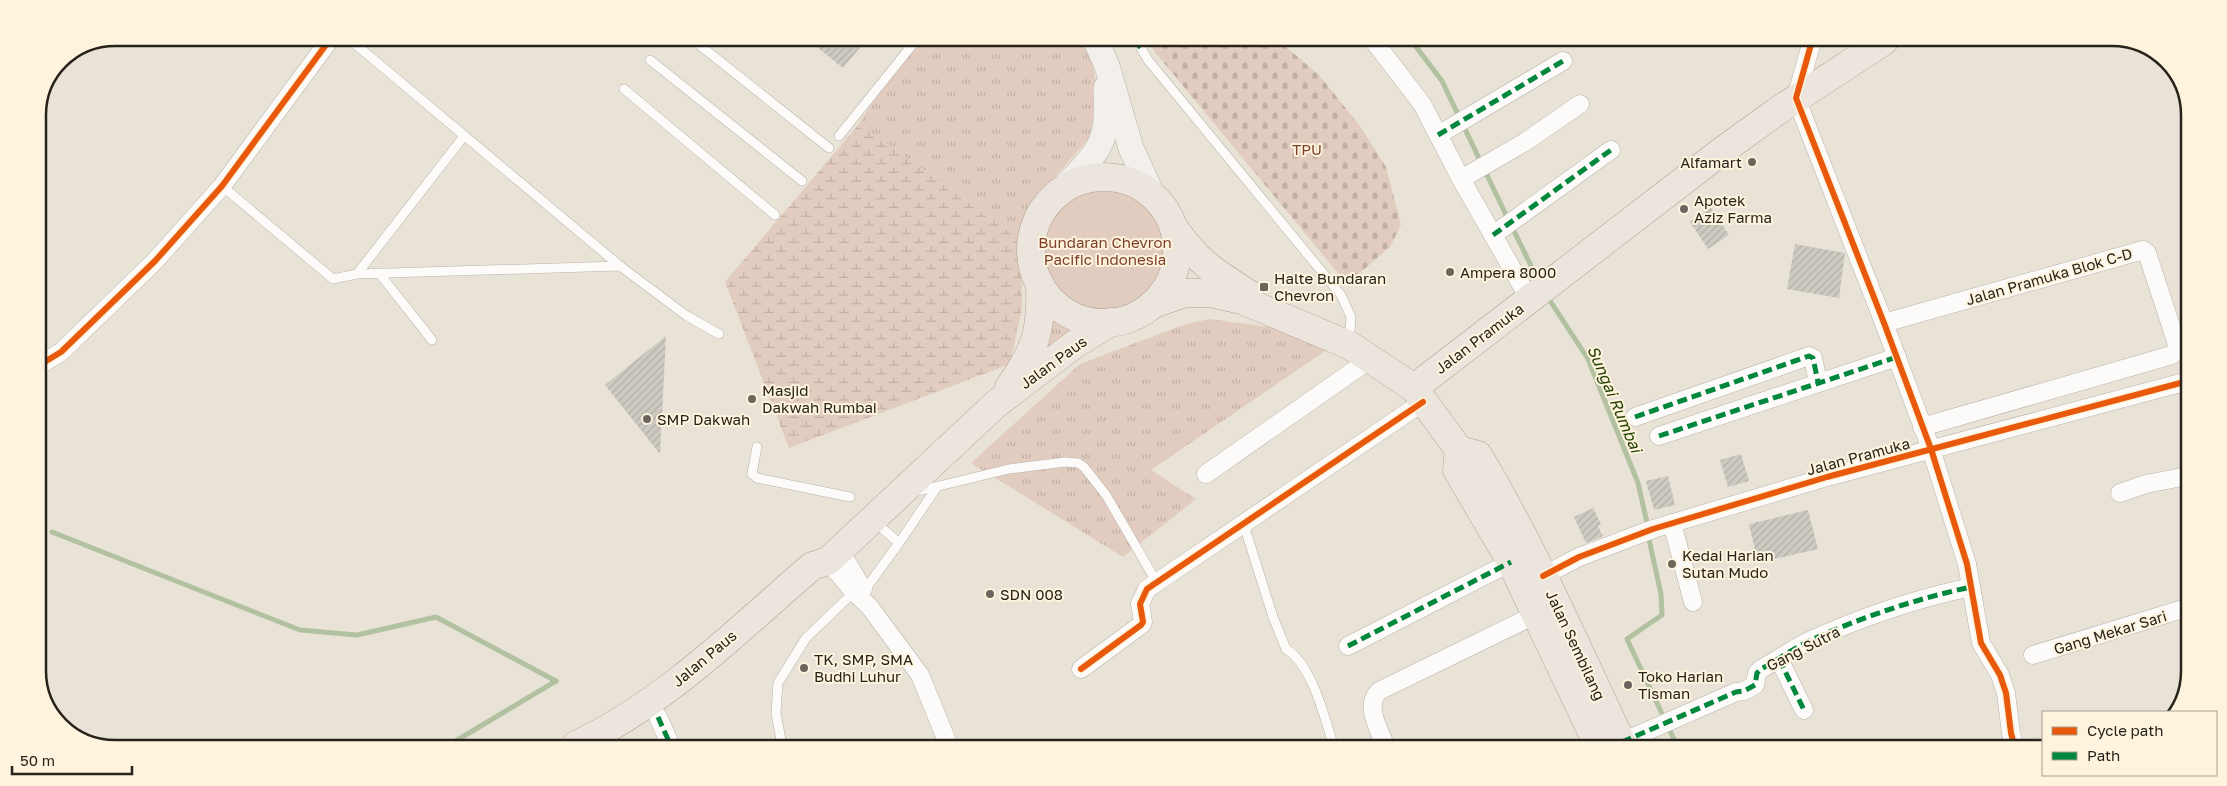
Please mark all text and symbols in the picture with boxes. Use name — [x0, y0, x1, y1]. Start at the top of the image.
park label: TPU — [1292, 140, 1322, 158]
place label: Alfamart — [1680, 153, 1742, 171]
marker: Alfamart — [1746, 156, 1758, 168]
place label: Apotek Aziz Farma — [1694, 191, 1772, 226]
marker: Apotek Aziz Farma — [1678, 203, 1690, 215]
park label: Bundaran Chevron Pacific Indonesia — [1038, 233, 1172, 268]
street label: Jalan Pramuka Blok C-D — [1964, 244, 2134, 308]
place label: Ampera 8000 — [1460, 263, 1556, 281]
marker: Ampera 8000 — [1444, 266, 1456, 278]
place label: Halte Bundaran Chevron — [1274, 269, 1386, 304]
marker: Halte Bundaran Chevron — [1258, 281, 1270, 293]
street label: Jalan Pramuka — [1431, 299, 1527, 377]
street label: Jalan Paus — [1016, 332, 1090, 392]
water label: Sungai Rumbai — [1583, 342, 1647, 457]
place label: Masjid Dakwah Rumbai — [762, 381, 877, 416]
marker: Masjid Dakwah Rumbai — [746, 393, 758, 405]
place label: SMP Dakwah — [657, 410, 750, 428]
marker: SMP Dakwah — [641, 413, 653, 425]
street label: Jalan Pramuka — [1804, 434, 1912, 478]
place label: Kedai Harian Sutan Mudo — [1682, 546, 1774, 581]
marker: Kedai Harian Sutan Mudo — [1666, 558, 1678, 570]
place label: SDN 008 — [1000, 585, 1063, 603]
street label: Jalan Sembilang — [1543, 587, 1609, 703]
marker: SDN 008 — [984, 588, 996, 600]
street label: Gang Mekar Sari — [2051, 606, 2169, 658]
street label: Gang Sutra — [1763, 622, 1843, 674]
street label: Jalan Paus — [668, 626, 740, 690]
place label: TK, SMP, SMA Budhi Luhur — [814, 650, 913, 685]
marker: TK, SMP, SMA Budhi Luhur — [798, 662, 810, 674]
place label: Toko Harian Tisman — [1638, 667, 1723, 702]
marker: Toko Harian Tisman — [1622, 679, 1634, 691]
legend — [2042, 711, 2217, 776]
text: Cycle path — [2087, 721, 2163, 739]
scale bar — [12, 744, 132, 776]
text: Path — [2087, 746, 2120, 764]
text: 50 m — [20, 751, 55, 769]

